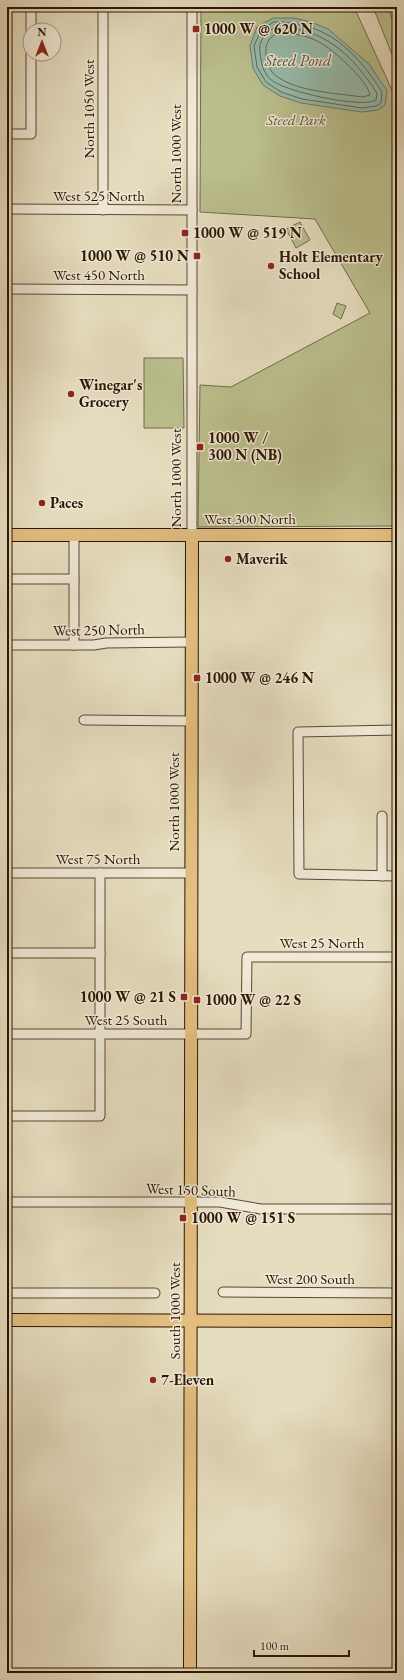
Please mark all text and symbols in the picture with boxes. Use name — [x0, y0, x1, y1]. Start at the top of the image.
place label: 1000 W @ 620 N — [204, 19, 313, 38]
north arrow — [22, 22, 62, 62]
marker: 1000 W @ 620 N — [191, 24, 201, 34]
text: N — [38, 25, 47, 39]
water label: Steed Pond — [264, 50, 332, 71]
street label: North 1050 West — [79, 59, 98, 159]
street label: North 1000 West — [166, 104, 185, 204]
park label: Steed Park — [265, 110, 326, 129]
street label: West 525 North — [53, 186, 145, 205]
place label: 1000 W @ 519 N — [193, 223, 302, 242]
marker: 1000 W @ 519 N — [180, 228, 190, 238]
place label: 1000 W @ 510 N — [80, 246, 189, 265]
place label: Holt Elementary School — [279, 247, 383, 283]
marker: 1000 W @ 510 N — [192, 251, 202, 261]
marker: Holt Elementary School — [266, 261, 276, 271]
street label: West 450 North — [53, 265, 145, 284]
place label: Winegar's Grocery — [79, 375, 142, 411]
marker: Winegar's Grocery — [66, 389, 76, 399]
street label: North 1000 West — [166, 428, 185, 528]
place label: 1000 W / 300 N (NB) — [208, 428, 282, 464]
marker: 1000 W / 300 N (NB) — [195, 442, 205, 452]
place label: Paces — [50, 493, 83, 512]
marker: Paces — [37, 498, 47, 508]
street label: West 300 North — [204, 509, 296, 528]
place label: Maverik — [236, 549, 289, 568]
marker: Maverik — [223, 554, 233, 564]
street label: West 250 North — [53, 619, 145, 640]
place label: 1000 W @ 246 N — [205, 668, 314, 687]
marker: 1000 W @ 246 N — [192, 673, 202, 683]
street label: North 1000 West — [164, 752, 183, 852]
street label: West 75 North — [56, 849, 141, 868]
street label: West 25 North — [280, 933, 365, 952]
place label: 1000 W @ 21 S — [80, 987, 176, 1006]
place label: 1000 W @ 22 S — [205, 990, 301, 1009]
marker: 1000 W @ 21 S — [179, 992, 189, 1002]
marker: 1000 W @ 22 S — [192, 995, 202, 1005]
street label: West 25 South — [85, 1010, 168, 1029]
street label: West 150 South — [146, 1178, 237, 1201]
place label: 1000 W @ 151 S — [191, 1208, 295, 1227]
marker: 1000 W @ 151 S — [178, 1213, 188, 1223]
street label: South 1000 West — [165, 1262, 184, 1360]
street label: West 200 South — [265, 1269, 355, 1288]
place label: 7-Eleven — [161, 1370, 215, 1389]
marker: 7-Eleven — [148, 1375, 158, 1385]
scale bar — [254, 1632, 349, 1658]
text: 100 m — [260, 1638, 290, 1654]

